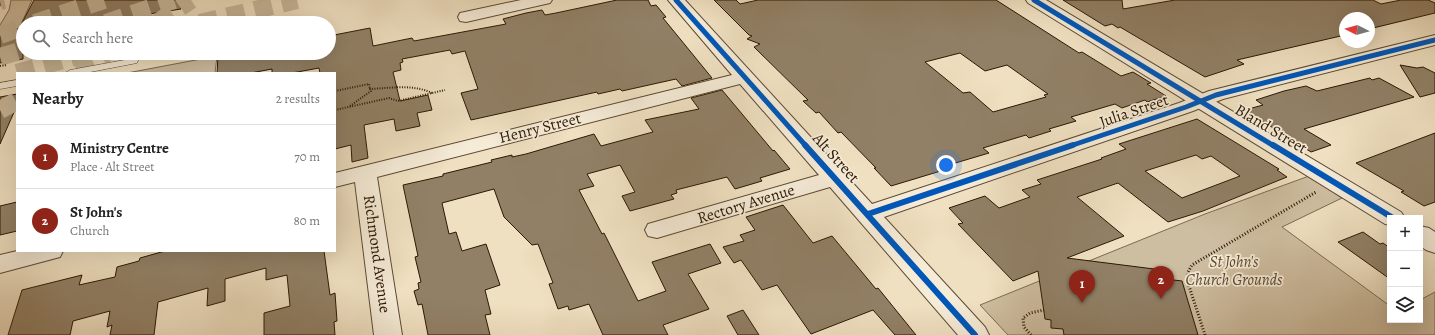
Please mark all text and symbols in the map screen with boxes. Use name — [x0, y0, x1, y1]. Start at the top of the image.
north arrow — [1339, 12, 1375, 48]
search box — [16, 16, 336, 60]
icon: search — [30, 27, 52, 49]
text: Search here — [62, 28, 133, 48]
text: Nearby — [32, 87, 83, 110]
street label: Julia Street — [1096, 89, 1172, 133]
text: 2 results — [276, 90, 320, 107]
street label: Bland Street — [1231, 99, 1311, 159]
street label: Henry Street — [497, 107, 583, 149]
street label: Alt Street — [807, 127, 864, 188]
text: Ministry Centre — [70, 138, 169, 158]
text: 1 — [43, 148, 47, 165]
text: 70 m — [294, 148, 320, 165]
your location — [936, 155, 956, 175]
text: Place · Alt Street — [70, 158, 155, 175]
street label: Rectory Avenue — [695, 179, 797, 229]
street label: Richmond Avenue — [358, 194, 396, 314]
text: St John's — [70, 202, 122, 222]
text: 2 — [42, 212, 48, 229]
text: 80 m — [293, 212, 320, 229]
map controls — [1387, 215, 1423, 323]
button: + — [1387, 215, 1423, 251]
text: Church — [70, 222, 109, 239]
park label: St John's Church Grounds — [1185, 251, 1283, 291]
button: − — [1387, 251, 1423, 287]
pin: 2 — [1148, 266, 1174, 299]
pin: 1 — [1069, 270, 1095, 303]
button: layers — [1387, 287, 1423, 323]

